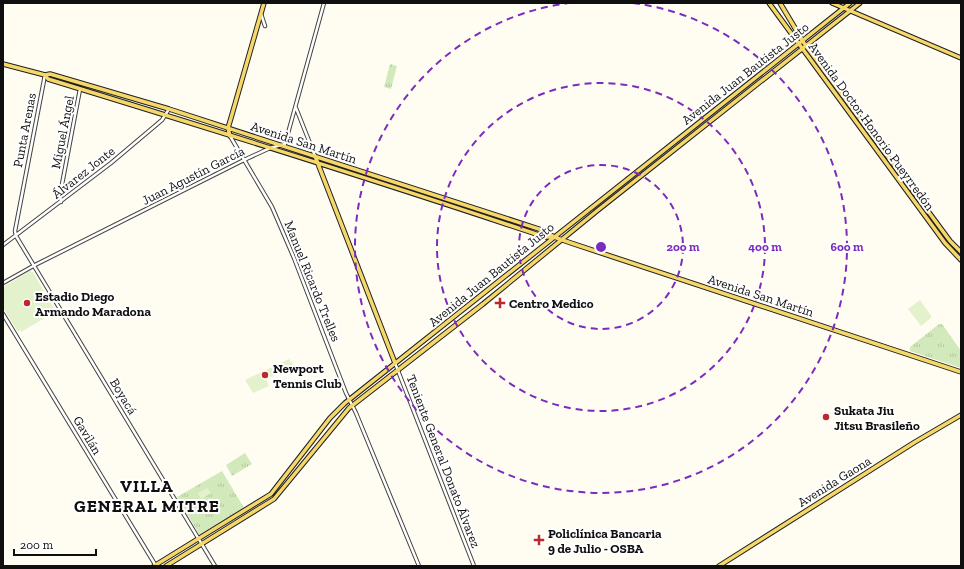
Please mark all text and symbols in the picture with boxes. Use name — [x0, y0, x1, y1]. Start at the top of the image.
street label: Avenida Juan Bautista Justo — [679, 19, 812, 128]
street label: Avenida Doctor Honorio Pueyrredón — [806, 39, 938, 214]
street label: Punta Arenas — [10, 91, 39, 168]
street label: Miguel Ángel — [48, 94, 77, 170]
street label: Avenida San Martín — [249, 118, 359, 167]
street label: Álvarez Jonte — [49, 143, 118, 202]
street label: Juan Agustín García — [139, 143, 248, 208]
street label: Manuel Ricardo Trelles — [281, 219, 344, 344]
street label: Avenida Juan Bautista Justo — [426, 219, 557, 330]
centre of rings — [594, 240, 608, 254]
text: 200 m — [666, 240, 700, 254]
text: 400 m — [748, 240, 782, 254]
text: 600 m — [830, 240, 864, 254]
street label: Avenida San Martín — [706, 271, 816, 320]
place label: Estadio Diego Armando Maradona — [35, 289, 151, 319]
place label: Centro Medico — [509, 296, 594, 311]
marker: Centro Medico — [494, 297, 506, 309]
marker: Estadio Diego Armando Maradona — [22, 298, 32, 308]
place label: Newport Tennis Club — [273, 361, 342, 391]
marker: Newport Tennis Club — [260, 370, 270, 380]
street label: Teniente General Donato Álvarez — [403, 372, 484, 550]
street label: Boyacá — [107, 375, 141, 418]
place label: Sukata Jiu Jitsu Brasileño — [834, 403, 920, 433]
marker: Sukata Jiu Jitsu Brasileño — [821, 412, 831, 422]
street label: Gavilán — [70, 413, 105, 458]
street label: Avenida Gaona — [795, 453, 874, 510]
district label: VILLA GENERAL MITRE — [74, 476, 220, 516]
place label: Policlínica Bancaria 9 de Julio - OSBA — [548, 526, 662, 556]
scale bar — [14, 531, 96, 557]
marker: Policlínica Bancaria 9 de Julio - OSBA — [533, 534, 545, 546]
text: 200 m — [20, 538, 54, 552]

